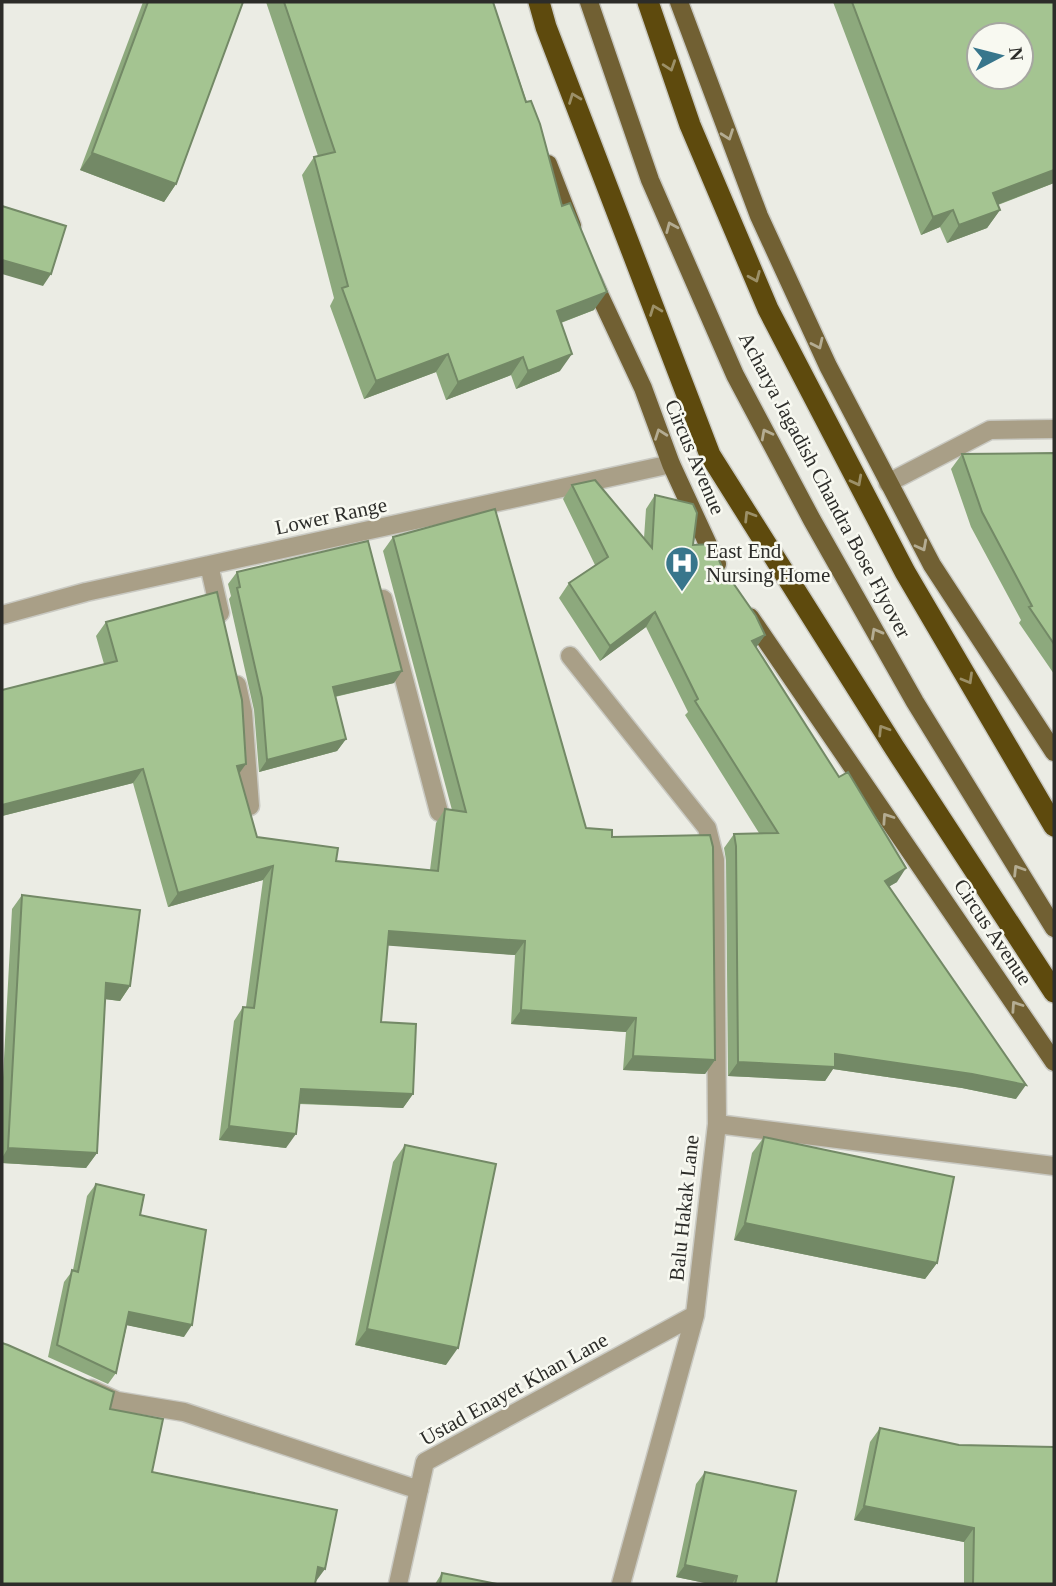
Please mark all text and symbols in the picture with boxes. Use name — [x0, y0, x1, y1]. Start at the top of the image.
north arrow — [965, 21, 1035, 91]
text: N — [1005, 46, 1028, 62]
one-way arrow — [662, 60, 676, 72]
one-way arrow — [568, 92, 582, 104]
one-way arrow — [720, 128, 734, 140]
one-way arrow — [665, 222, 679, 234]
one-way arrow — [747, 270, 761, 282]
one-way arrow — [649, 304, 663, 317]
street label: Acharya Jagadish Chandra Bose Flyover — [734, 328, 916, 642]
one-way arrow — [810, 336, 824, 349]
street label: Circus Avenue — [660, 396, 730, 518]
one-way arrow — [761, 428, 774, 441]
one-way arrow — [654, 429, 668, 441]
one-way arrow — [848, 473, 862, 486]
street label: Lower Range — [273, 492, 389, 540]
one-way arrow — [744, 511, 757, 524]
place label: East End Nursing Home — [706, 539, 830, 587]
one-way arrow — [913, 539, 927, 551]
hospital icon: East End Nursing Home — [663, 544, 701, 593]
one-way arrow — [871, 627, 884, 640]
one-way arrow — [960, 671, 973, 684]
one-way arrow — [878, 724, 891, 737]
one-way arrow — [883, 813, 895, 826]
one-way arrow — [1014, 864, 1027, 877]
street label: Circus Avenue — [949, 874, 1037, 990]
one-way arrow — [1012, 1001, 1024, 1014]
street label: Balu Hakak Lane — [664, 1134, 704, 1282]
street label: Ustad Enayet Khan Lane — [416, 1327, 612, 1451]

